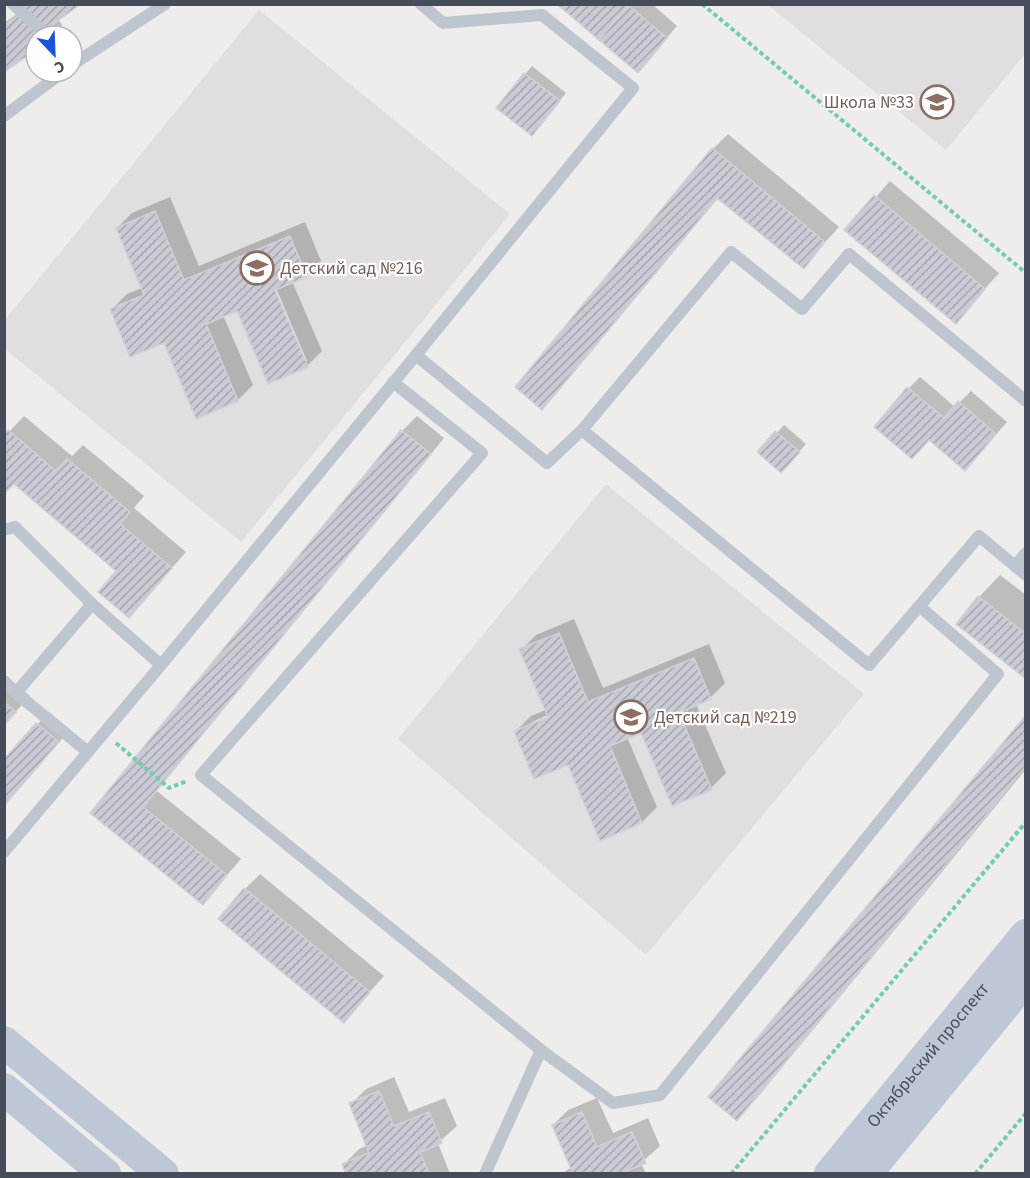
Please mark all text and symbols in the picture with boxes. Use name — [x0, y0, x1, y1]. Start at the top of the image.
north arrow — [24, 24, 84, 84]
text: С — [51, 55, 68, 79]
school or university icon: Школа №33 — [919, 84, 955, 120]
place label: Школа №33 — [824, 90, 914, 115]
school or university icon: Детский сад №216 — [239, 250, 275, 286]
place label: Детский сад №216 — [280, 256, 423, 281]
school or university icon: Детский сад №219 — [613, 699, 649, 735]
place label: Детский сад №219 — [654, 705, 797, 730]
street label: Октябрьский проспект — [861, 977, 995, 1133]

